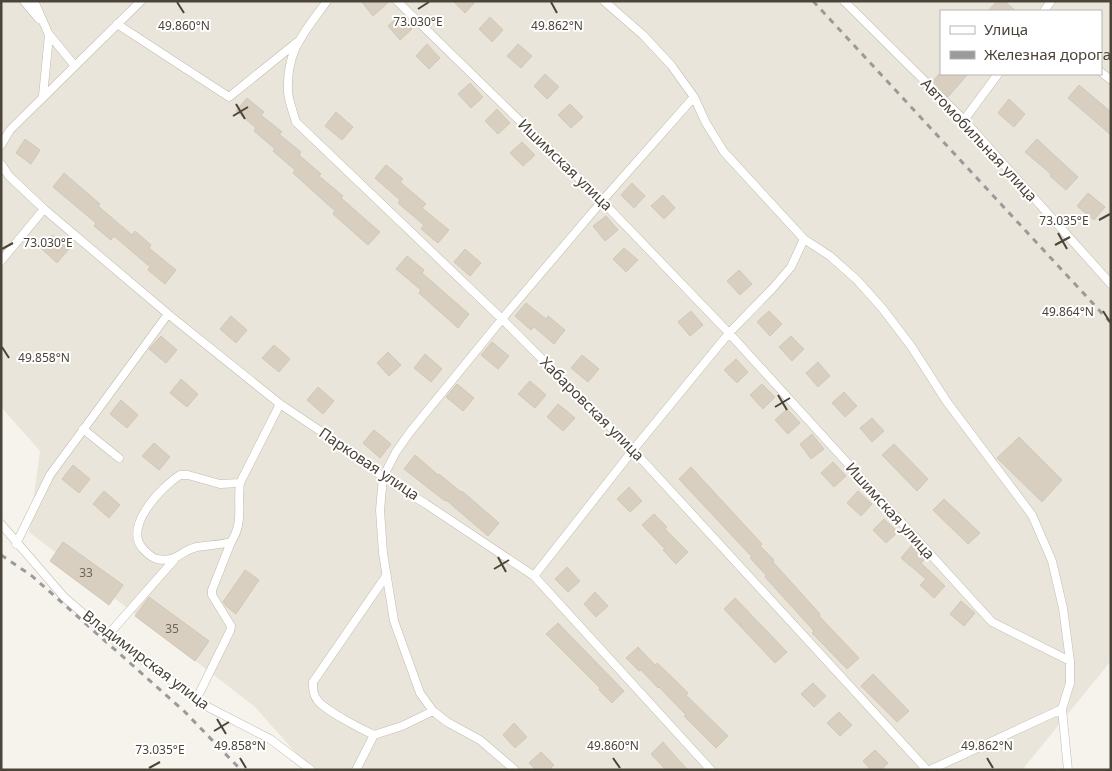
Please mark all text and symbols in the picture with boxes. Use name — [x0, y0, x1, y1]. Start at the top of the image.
legend — [940, 10, 1102, 75]
text: 73.030°E — [393, 13, 443, 30]
text: 49.860°N — [158, 17, 210, 34]
text: 49.862°N — [531, 17, 583, 34]
text: Улица — [984, 19, 1028, 39]
text: Железная дорога — [984, 44, 1111, 64]
street label: Автомобильная улица — [917, 73, 1042, 205]
street label: Ишимская улица — [514, 114, 617, 215]
text: 73.035°E — [1039, 212, 1089, 229]
text: 73.030°E — [23, 234, 73, 251]
text: 49.864°N — [1042, 303, 1094, 320]
text: 49.858°N — [18, 349, 70, 366]
street label: Хабаровская улица — [536, 352, 649, 465]
street label: Парковая улица — [316, 422, 424, 504]
street label: Ишимская улица — [842, 458, 940, 563]
house number: 33 — [79, 564, 93, 581]
street label: Владимирская улица — [79, 605, 214, 713]
house number: 35 — [165, 620, 179, 637]
text: 49.858°N — [214, 737, 266, 754]
text: 49.860°N — [587, 737, 639, 754]
text: 49.862°N — [961, 737, 1013, 754]
text: 73.035°E — [135, 741, 185, 758]

